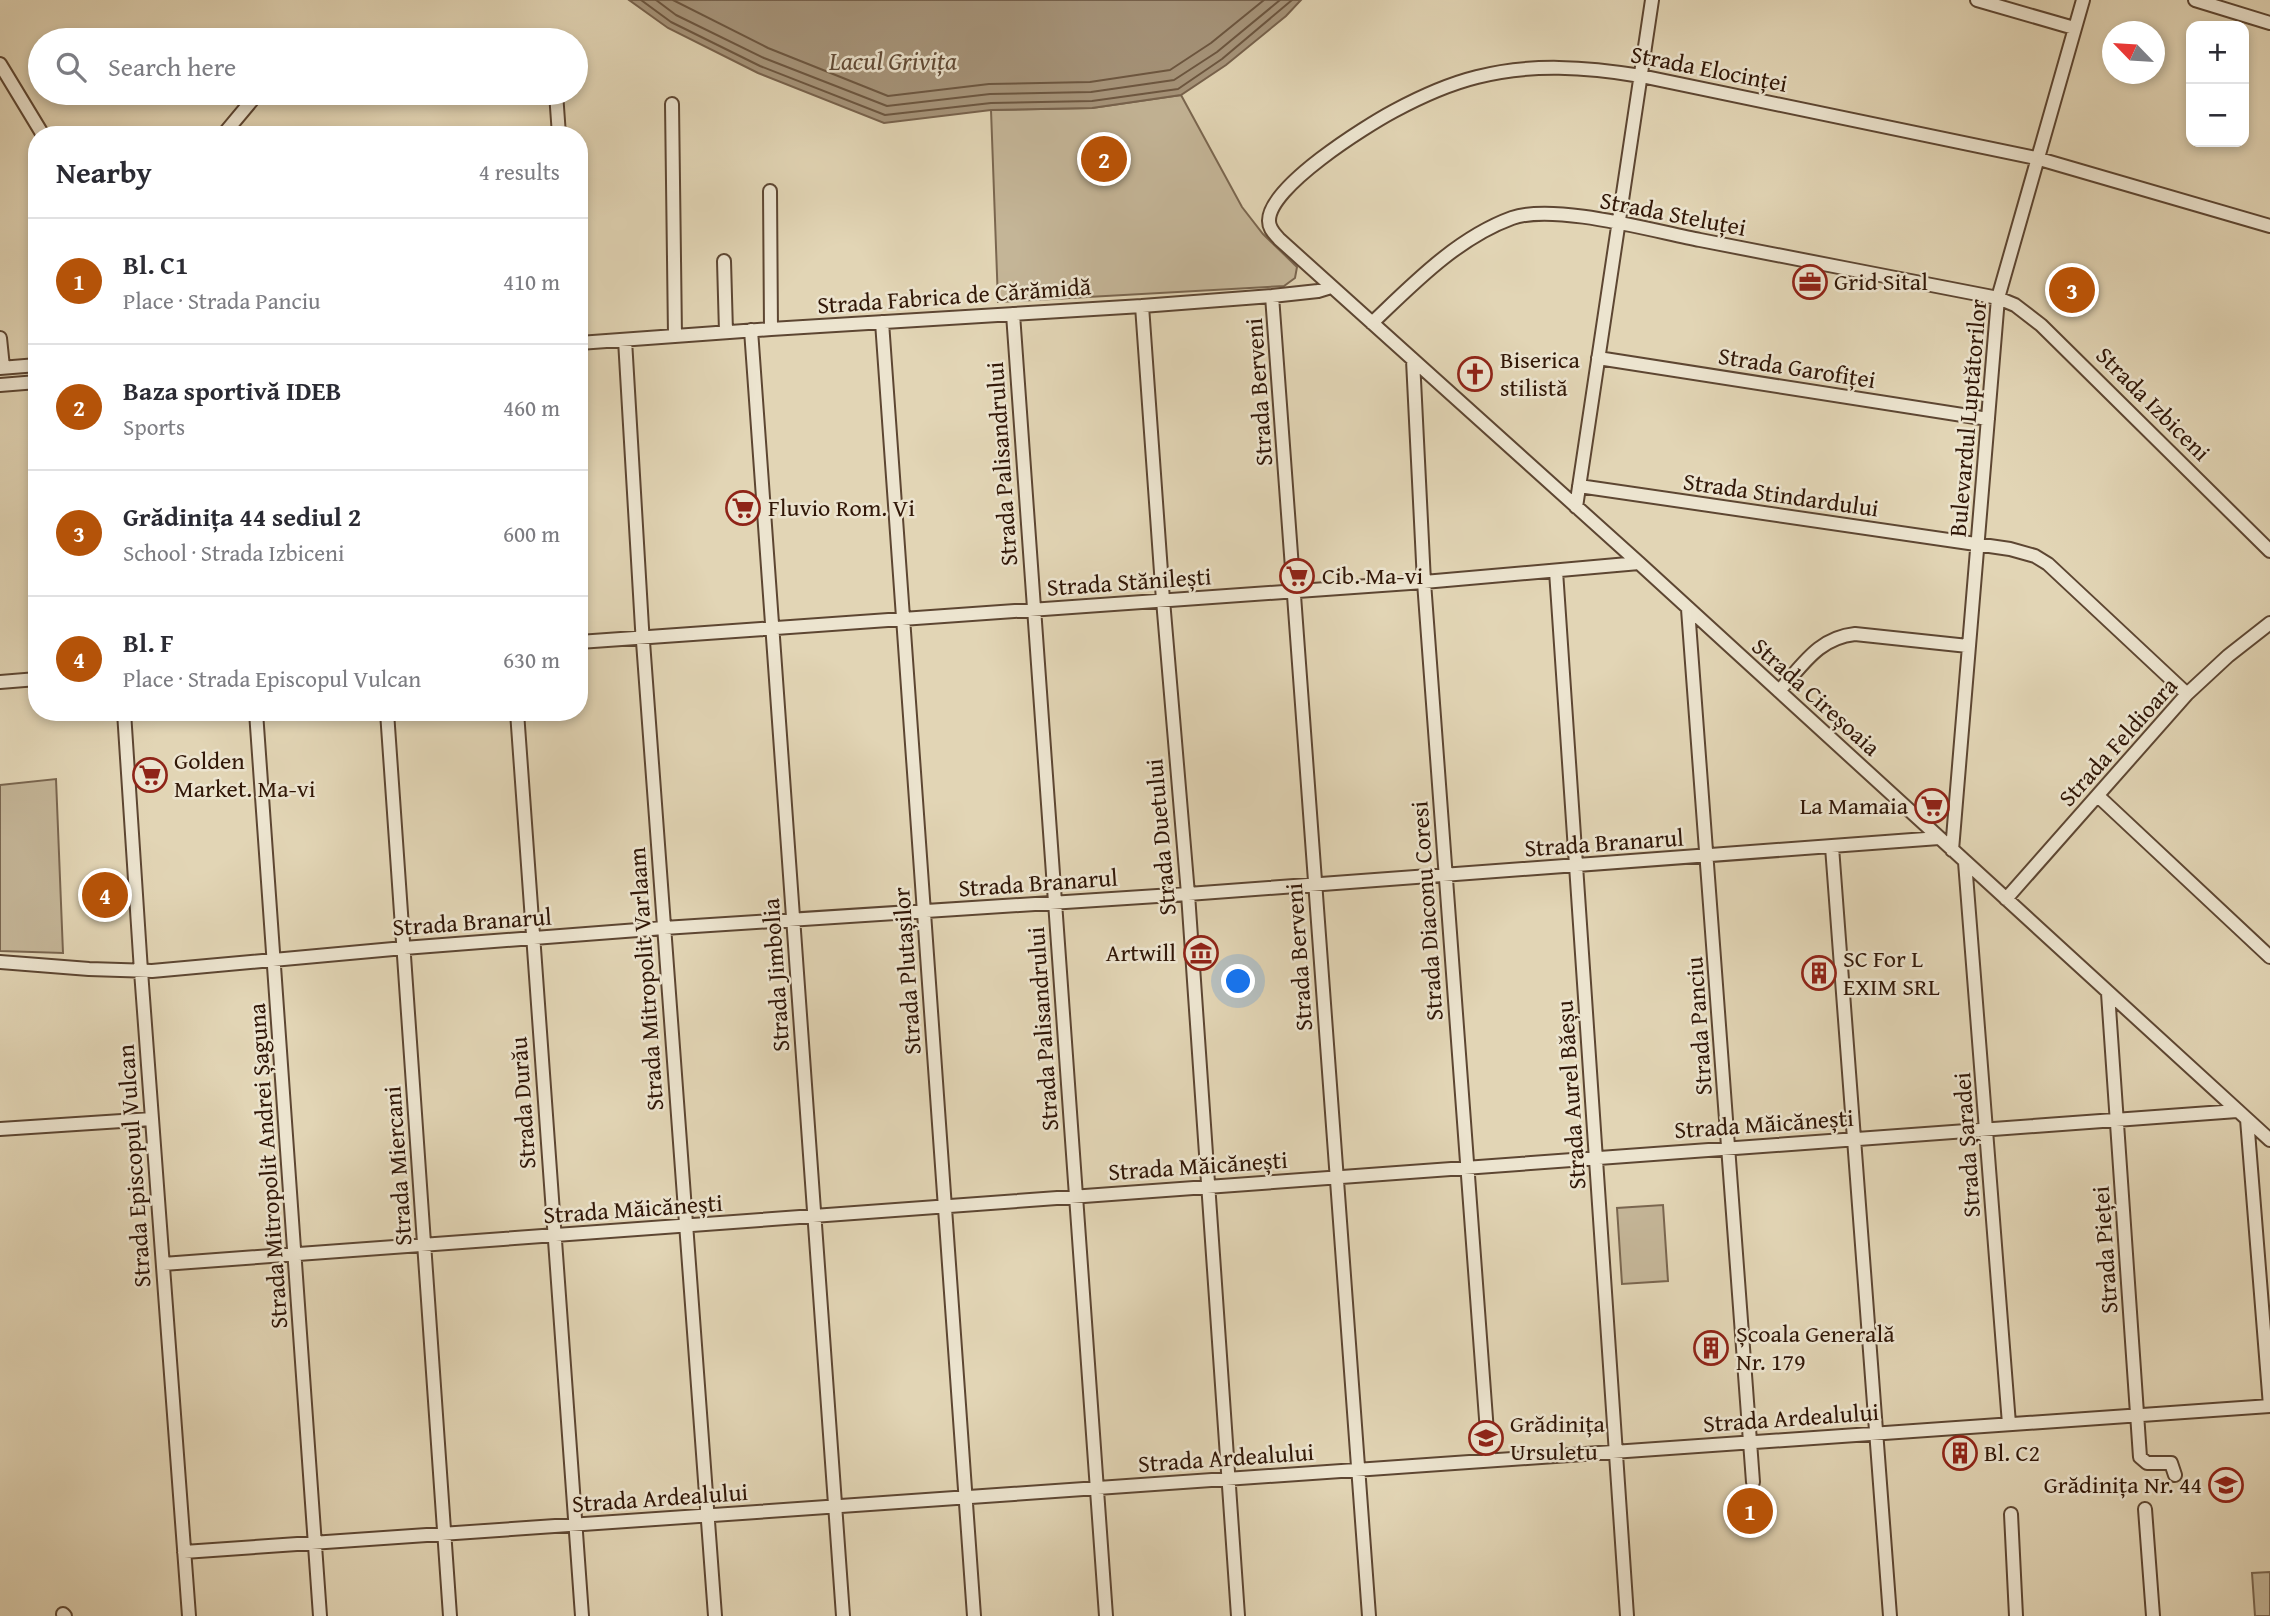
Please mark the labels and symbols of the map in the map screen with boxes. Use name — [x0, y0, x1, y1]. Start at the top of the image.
north arrow — [2102, 21, 2165, 84]
street label: Strada Elocinței — [1628, 36, 1791, 101]
water label: Lacul Grivița — [828, 41, 957, 80]
pin: 2 — [1081, 133, 1127, 185]
street label: Strada Steluței — [1597, 182, 1749, 245]
office icon: Grid Sital — [1791, 263, 1829, 301]
place label: Grid Sital — [1834, 264, 1928, 299]
pin: 3 — [2049, 264, 2095, 316]
street label: Strada Fabrica de Cărămidă — [816, 268, 1093, 323]
street label: Bulevardul Luptătorilor — [1940, 298, 1995, 538]
street label: Strada Berveni — [1236, 317, 1281, 467]
street label: Strada Garofiței — [1716, 338, 1878, 397]
street label: Strada Izbiceni — [2088, 338, 2219, 469]
place label: Biserica stilistă — [1500, 342, 1580, 405]
church icon: Biserica stilistă — [1456, 355, 1494, 393]
street label: Strada Palisandrului — [977, 360, 1026, 567]
street label: Strada Stindardului — [1681, 463, 1881, 526]
supermarket icon: Fluvio Rom. Vi — [724, 489, 762, 527]
place label: Fluvio Rom. Vi — [768, 490, 915, 525]
supermarket icon: Cib. Ma-vi — [1278, 557, 1316, 595]
street label: Strada Stănilești — [1045, 558, 1213, 605]
place label: Cib. Ma-vi — [1322, 558, 1424, 593]
street label: Strada Cireșoaia — [1744, 629, 1889, 764]
street label: Strada Feldioara — [2050, 669, 2186, 814]
place label: Golden Market. Ma-vi — [174, 743, 316, 806]
supermarket icon: Golden Market. Ma-vi — [131, 756, 169, 794]
street label: Strada Duetului — [1136, 757, 1185, 917]
supermarket icon: La Mamaia — [1913, 787, 1951, 825]
place label: La Mamaia — [1800, 788, 1909, 823]
street label: Strada Diaconu Coresi — [1401, 800, 1452, 1022]
street label: Strada Branarul — [1523, 819, 1685, 866]
street label: Strada Mitropolit Varlaam — [619, 846, 672, 1112]
street label: Strada Branarul — [957, 859, 1119, 906]
pin: 4 — [82, 869, 128, 921]
street label: Strada Berveni — [1276, 882, 1321, 1032]
street label: Strada Plutașilor — [883, 886, 930, 1056]
street label: Strada Jimbolia — [753, 896, 798, 1053]
street label: Strada Branarul — [391, 898, 553, 945]
street label: Strada Palisandrului — [1018, 925, 1067, 1132]
museum icon: Artwill — [1182, 934, 1220, 972]
place label: Artwill — [1106, 935, 1176, 970]
place label: SC For L EXIM SRL — [1843, 941, 1940, 1004]
building icon: SC For L EXIM SRL — [1800, 954, 1838, 992]
street label: Strada Panciu — [1676, 956, 1721, 1096]
your location — [1221, 964, 1255, 998]
street label: Strada Aurel Băeșu — [1546, 999, 1595, 1191]
street label: Strada Mitropolit Andrei Șaguna — [239, 1001, 296, 1330]
street label: Strada Durău — [500, 1036, 545, 1170]
street label: Strada Episcopul Vulcan — [108, 1043, 159, 1289]
street label: Strada Șaradei — [1944, 1071, 1989, 1219]
street label: Strada Miercani — [374, 1085, 421, 1247]
street label: Strada Măicănești — [1673, 1100, 1855, 1147]
street label: Strada Măicănești — [1107, 1142, 1289, 1189]
street label: Strada Măicănești — [542, 1185, 724, 1232]
street label: Strada Pieței — [2083, 1185, 2126, 1315]
place label: Școala Generală Nr. 179 — [1736, 1316, 1895, 1379]
building icon: Școala Generală Nr. 179 — [1692, 1329, 1730, 1367]
street label: Strada Ardealului — [1702, 1394, 1880, 1441]
place label: Grădinița Ursuletu — [1510, 1406, 1606, 1469]
school or university icon: Grădinița Ursuletu — [1467, 1419, 1505, 1457]
street label: Strada Ardealului — [1137, 1434, 1315, 1481]
building icon: Bl. C2 — [1941, 1434, 1979, 1472]
place label: Bl. C2 — [1984, 1435, 2040, 1470]
school or university icon: Grădinița Nr. 44 — [2207, 1466, 2245, 1504]
place label: Grădinița Nr. 44 — [2044, 1467, 2202, 1502]
street label: Strada Ardealului — [571, 1474, 749, 1521]
pin: 1 — [1727, 1485, 1773, 1537]

